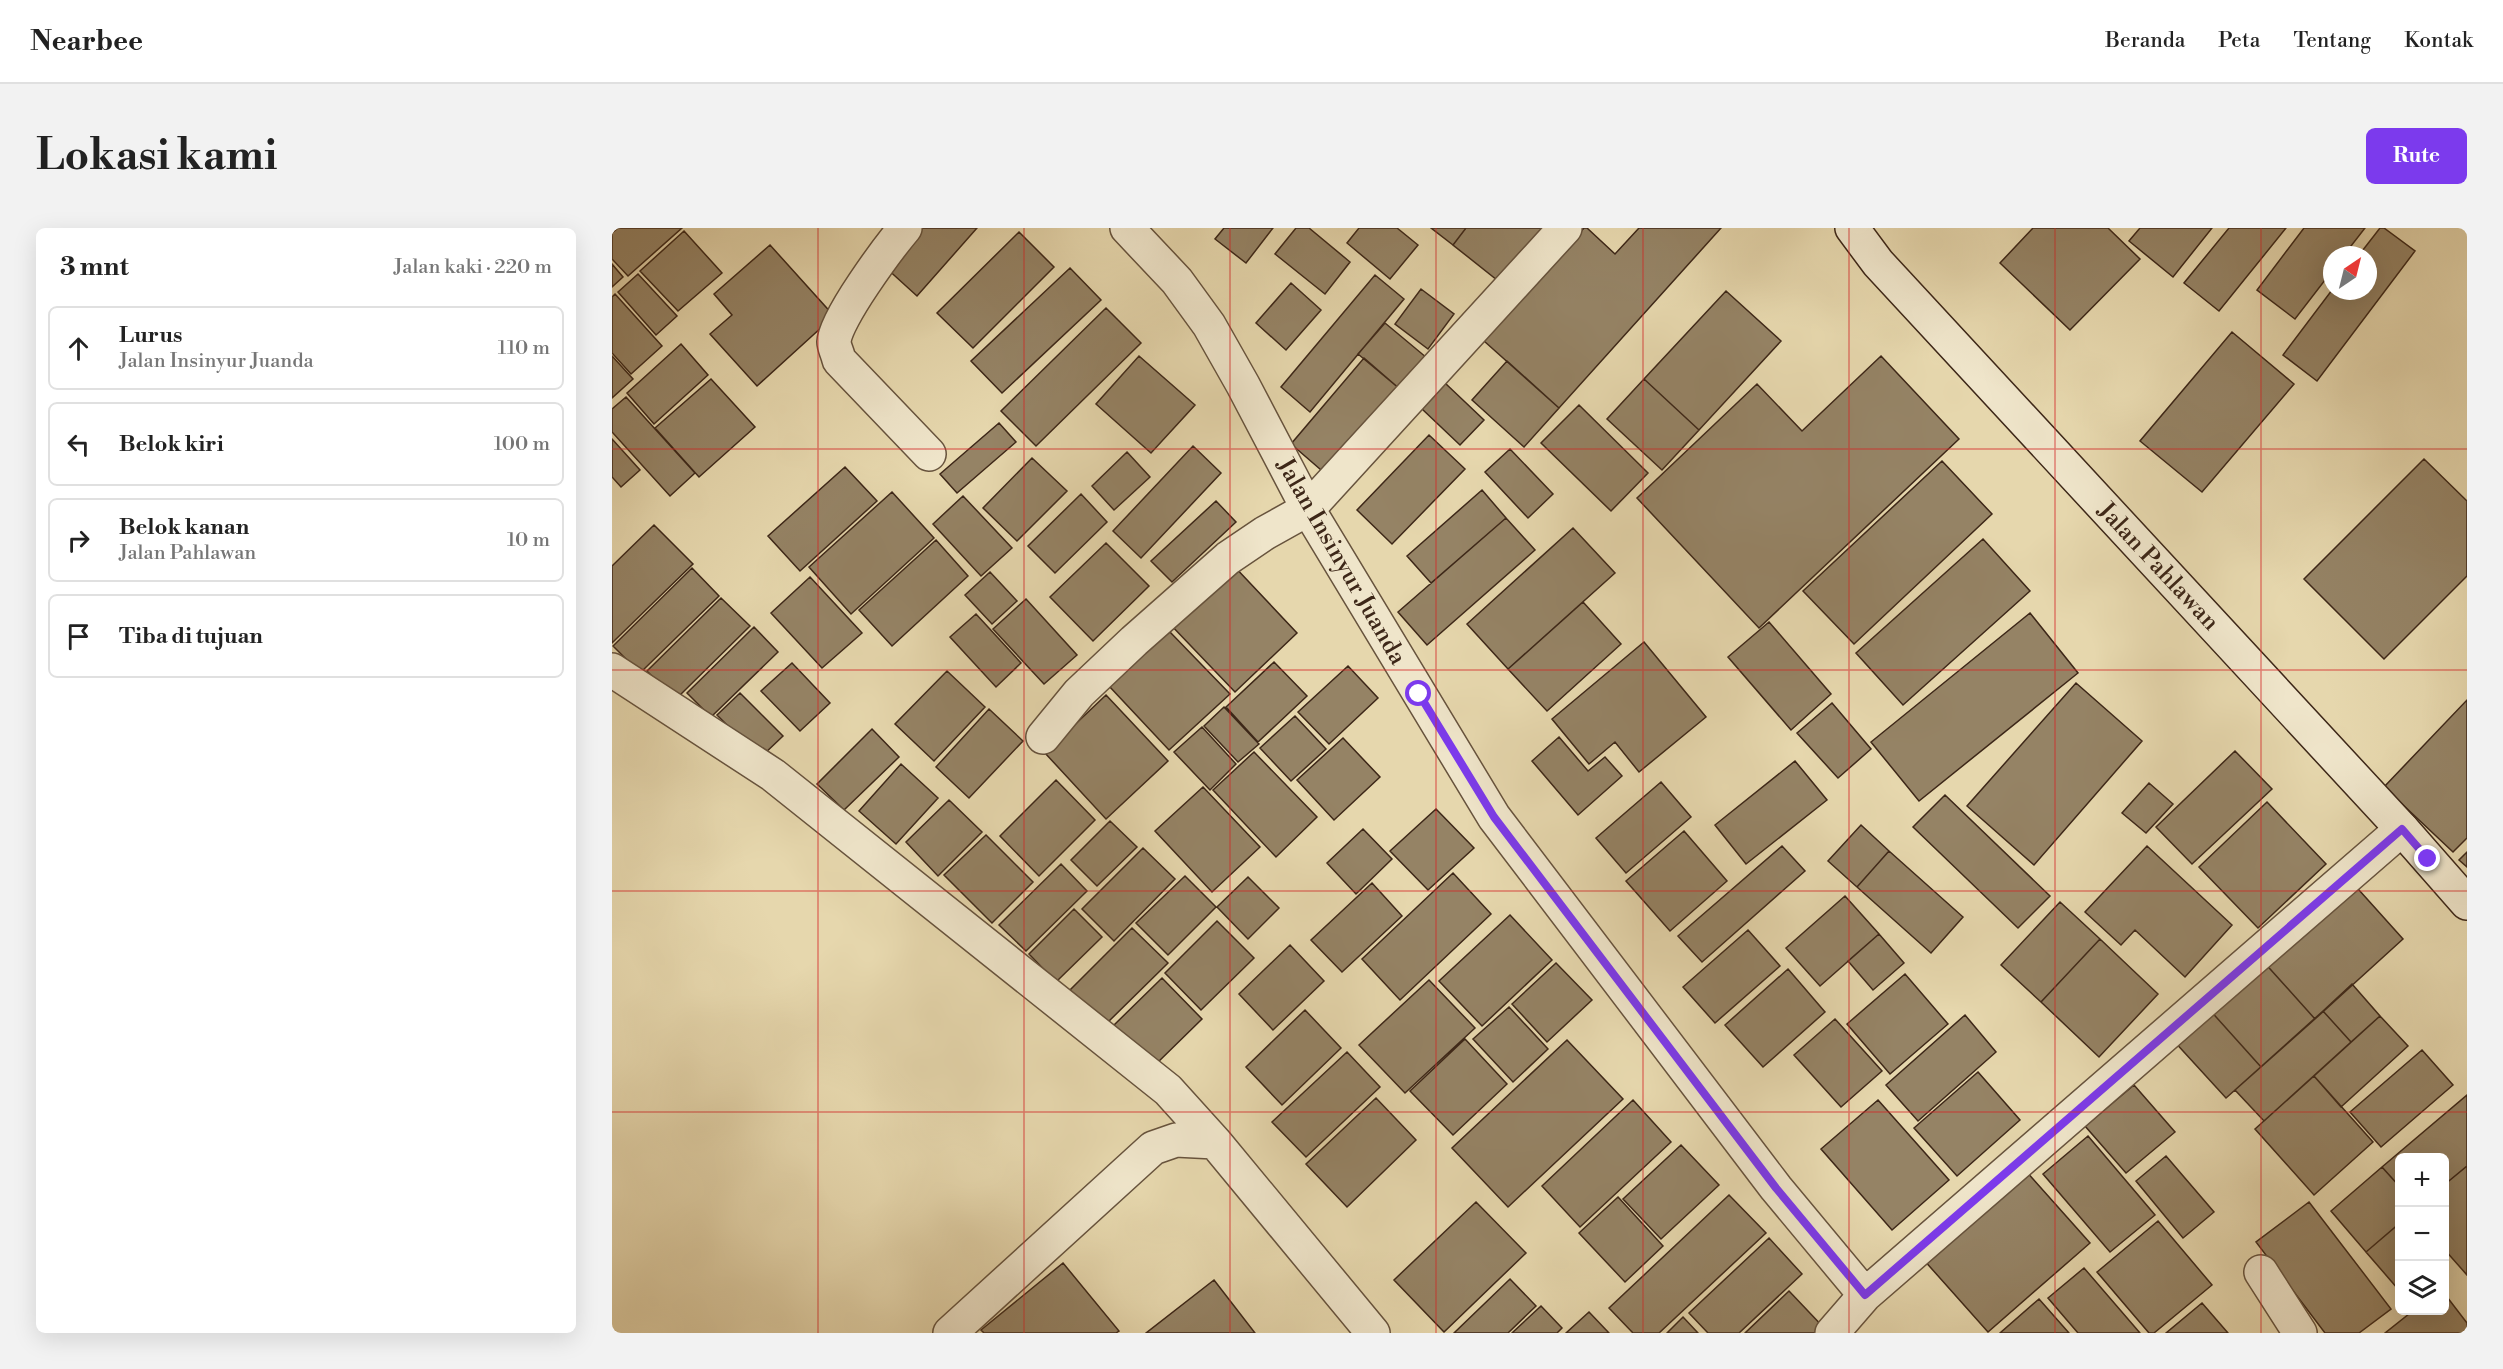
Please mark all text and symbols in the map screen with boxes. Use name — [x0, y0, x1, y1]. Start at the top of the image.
text: Nearbee — [30, 24, 143, 59]
text: Beranda — [2105, 28, 2185, 54]
text: Peta — [2218, 28, 2260, 54]
text: Tentang — [2293, 28, 2371, 54]
text: Kontak — [2404, 28, 2473, 54]
button: Rute — [2366, 128, 2467, 184]
text: Lokasi kami — [36, 130, 277, 183]
north arrow — [2323, 246, 2377, 300]
text: 3 mnt — [60, 251, 129, 283]
text: Jalan kaki · 220 m — [394, 255, 552, 280]
text: Lurus — [119, 322, 182, 349]
icon: ahead — [62, 332, 95, 365]
text: 110 m — [498, 336, 550, 361]
text: Jalan Insinyur Juanda — [119, 349, 314, 374]
icon: left — [62, 428, 95, 461]
text: Belok kiri — [119, 431, 224, 458]
text: 100 m — [494, 432, 550, 457]
street label: Jalan Insinyur Juanda — [1269, 452, 1413, 671]
street label: Jalan Pahlawan — [2090, 495, 2225, 637]
text: Belok kanan — [119, 514, 249, 541]
icon: right — [62, 524, 95, 557]
text: 10 m — [507, 528, 550, 553]
text: Jalan Pahlawan — [119, 541, 256, 566]
icon: arrive — [62, 620, 95, 653]
text: Tiba di tujuan — [119, 623, 263, 650]
route start — [1405, 680, 1431, 706]
route end — [2414, 845, 2440, 871]
map controls — [2395, 1153, 2449, 1315]
button: + — [2395, 1153, 2449, 1207]
button: − — [2395, 1207, 2449, 1261]
button: layers — [2395, 1261, 2449, 1315]

